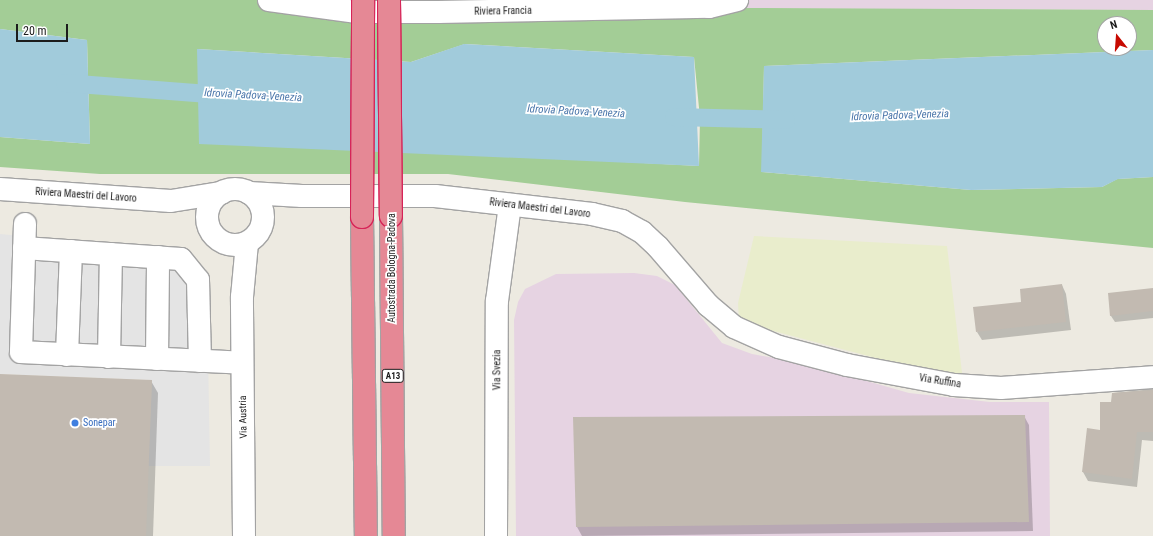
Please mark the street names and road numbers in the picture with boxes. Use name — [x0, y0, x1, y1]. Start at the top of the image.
street label: Riviera Francia — [474, 4, 532, 18]
street label: Riviera Maestri del Lavoro — [35, 185, 137, 205]
street label: Riviera Maestri del Lavoro — [489, 196, 591, 220]
street label: Autostrada Bologna-Padova — [386, 213, 398, 323]
street label: Via Svezia — [491, 350, 503, 390]
road number: A13 — [381, 369, 405, 383]
street label: Via Ruffina — [918, 372, 962, 390]
street label: Via Austria — [237, 395, 249, 439]

